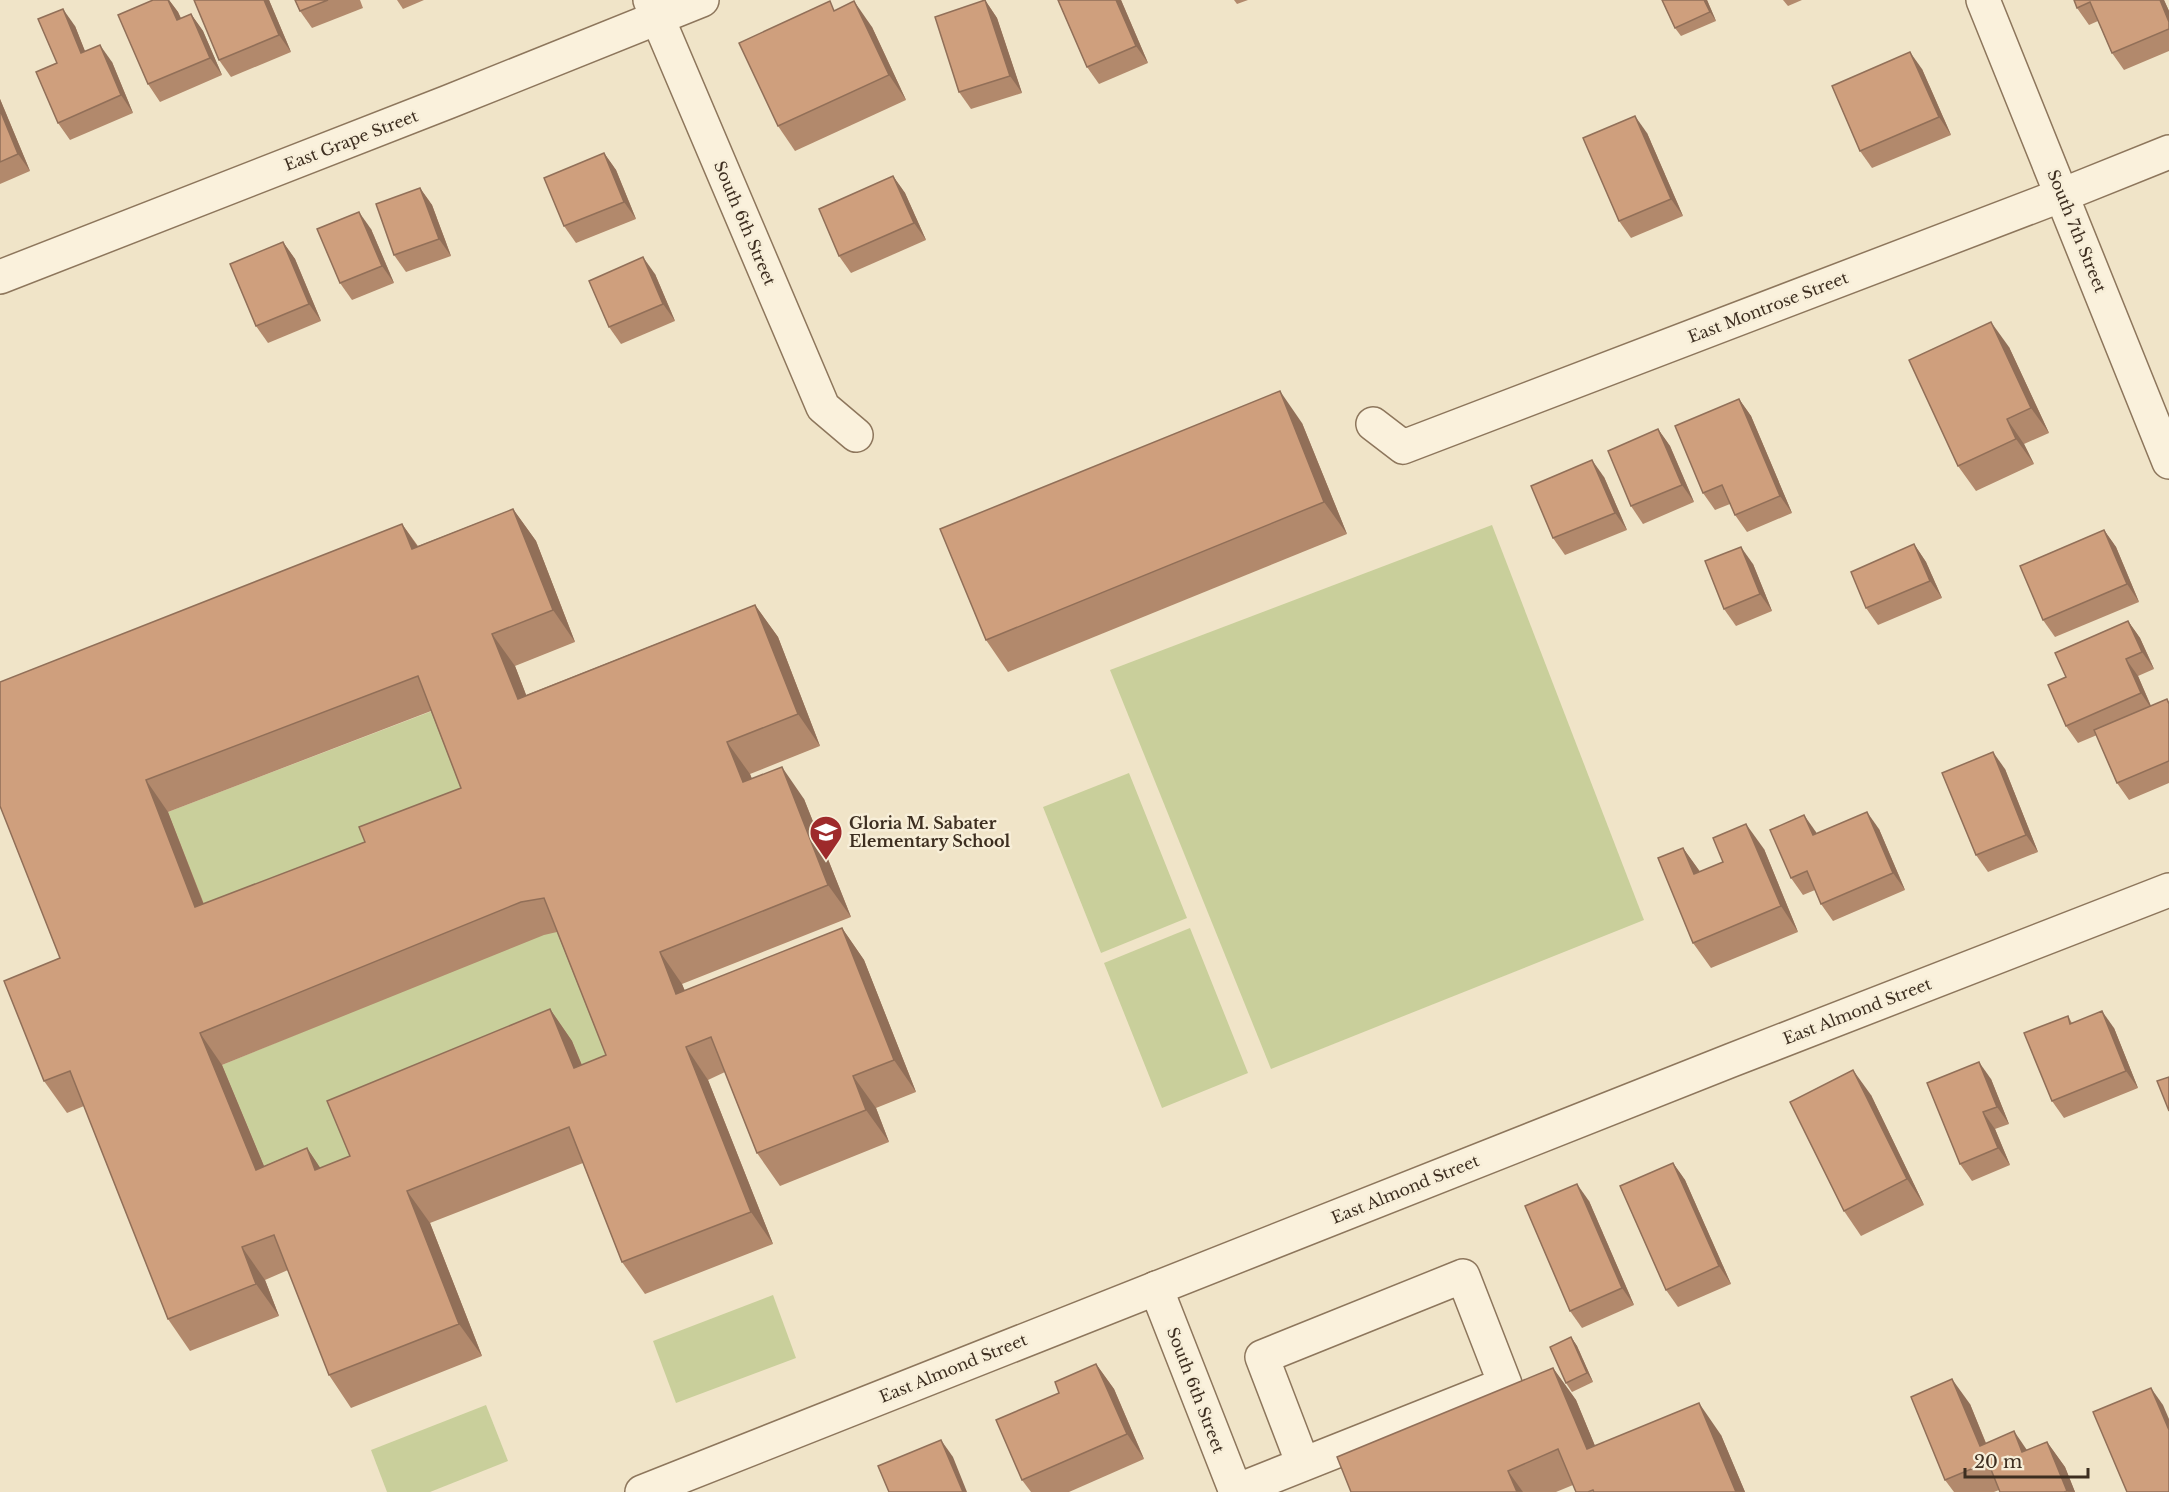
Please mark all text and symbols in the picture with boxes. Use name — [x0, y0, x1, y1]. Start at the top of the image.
street label: East Grape Street — [281, 105, 421, 175]
street label: South 6th Street — [710, 158, 780, 288]
street label: South 7th Street — [2043, 167, 2111, 295]
street label: East Montrose Street — [1685, 267, 1851, 347]
place label: Gloria M. Sabater Elementary School — [849, 813, 1011, 851]
school or university icon: Gloria M. Sabater Elementary School — [808, 814, 844, 861]
street label: East Almond Street — [1780, 973, 1934, 1049]
street label: East Almond Street — [1328, 1150, 1482, 1228]
street label: South 6th Street — [1163, 1324, 1229, 1456]
street label: East Almond Street — [876, 1329, 1030, 1407]
scale bar — [1965, 1441, 2088, 1479]
text: 20 m — [1974, 1451, 2022, 1473]

